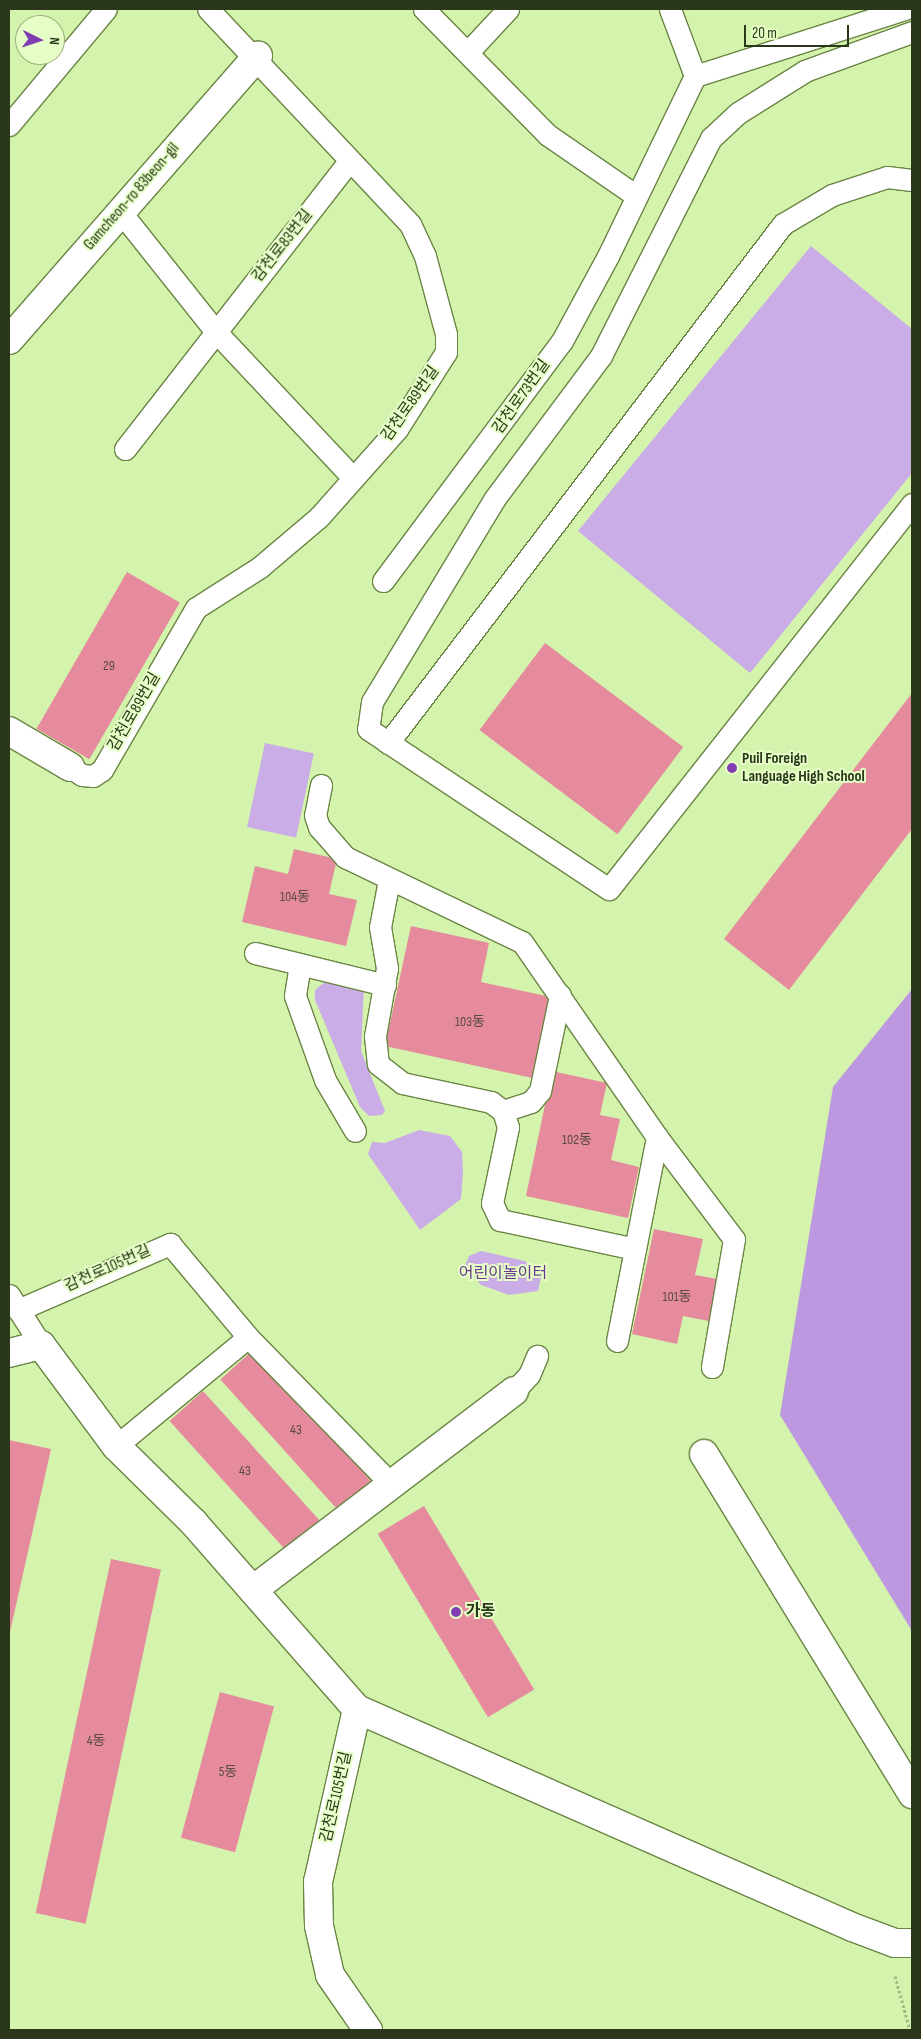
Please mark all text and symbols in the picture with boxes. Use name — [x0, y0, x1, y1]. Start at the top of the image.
north arrow — [15, 15, 65, 65]
scale bar — [746, 15, 851, 47]
text: 20 m — [752, 24, 777, 43]
text: N — [46, 37, 63, 45]
street label: Gamcheon-ro 83beon-gil — [80, 139, 184, 255]
street label: 감천로83번길 — [249, 206, 317, 286]
street label: 감천로73번길 — [489, 356, 555, 438]
street label: 감천로89번길 — [378, 363, 444, 445]
house number: 29 — [103, 658, 115, 674]
street label: 감천로89번길 — [105, 669, 165, 755]
place label: Puil Foreign Language High School — [742, 749, 865, 787]
marker: Puil Foreign Language High School — [726, 762, 738, 774]
house number: 104동 — [280, 889, 310, 905]
house number: 103동 — [455, 1014, 485, 1030]
house number: 102동 — [562, 1132, 592, 1148]
street label: 감천로105번길 — [62, 1241, 154, 1297]
park label: 어린이놀이터 — [459, 1264, 547, 1284]
house number: 101동 — [663, 1289, 691, 1305]
house number: 43 — [290, 1422, 302, 1438]
house number: 43 — [239, 1463, 251, 1479]
place label: 가동 — [466, 1602, 495, 1622]
marker: 가동 — [450, 1606, 462, 1618]
house number: 4동 — [87, 1733, 105, 1749]
street label: 감천로105번길 — [317, 1750, 357, 1844]
house number: 5동 — [219, 1764, 237, 1780]

